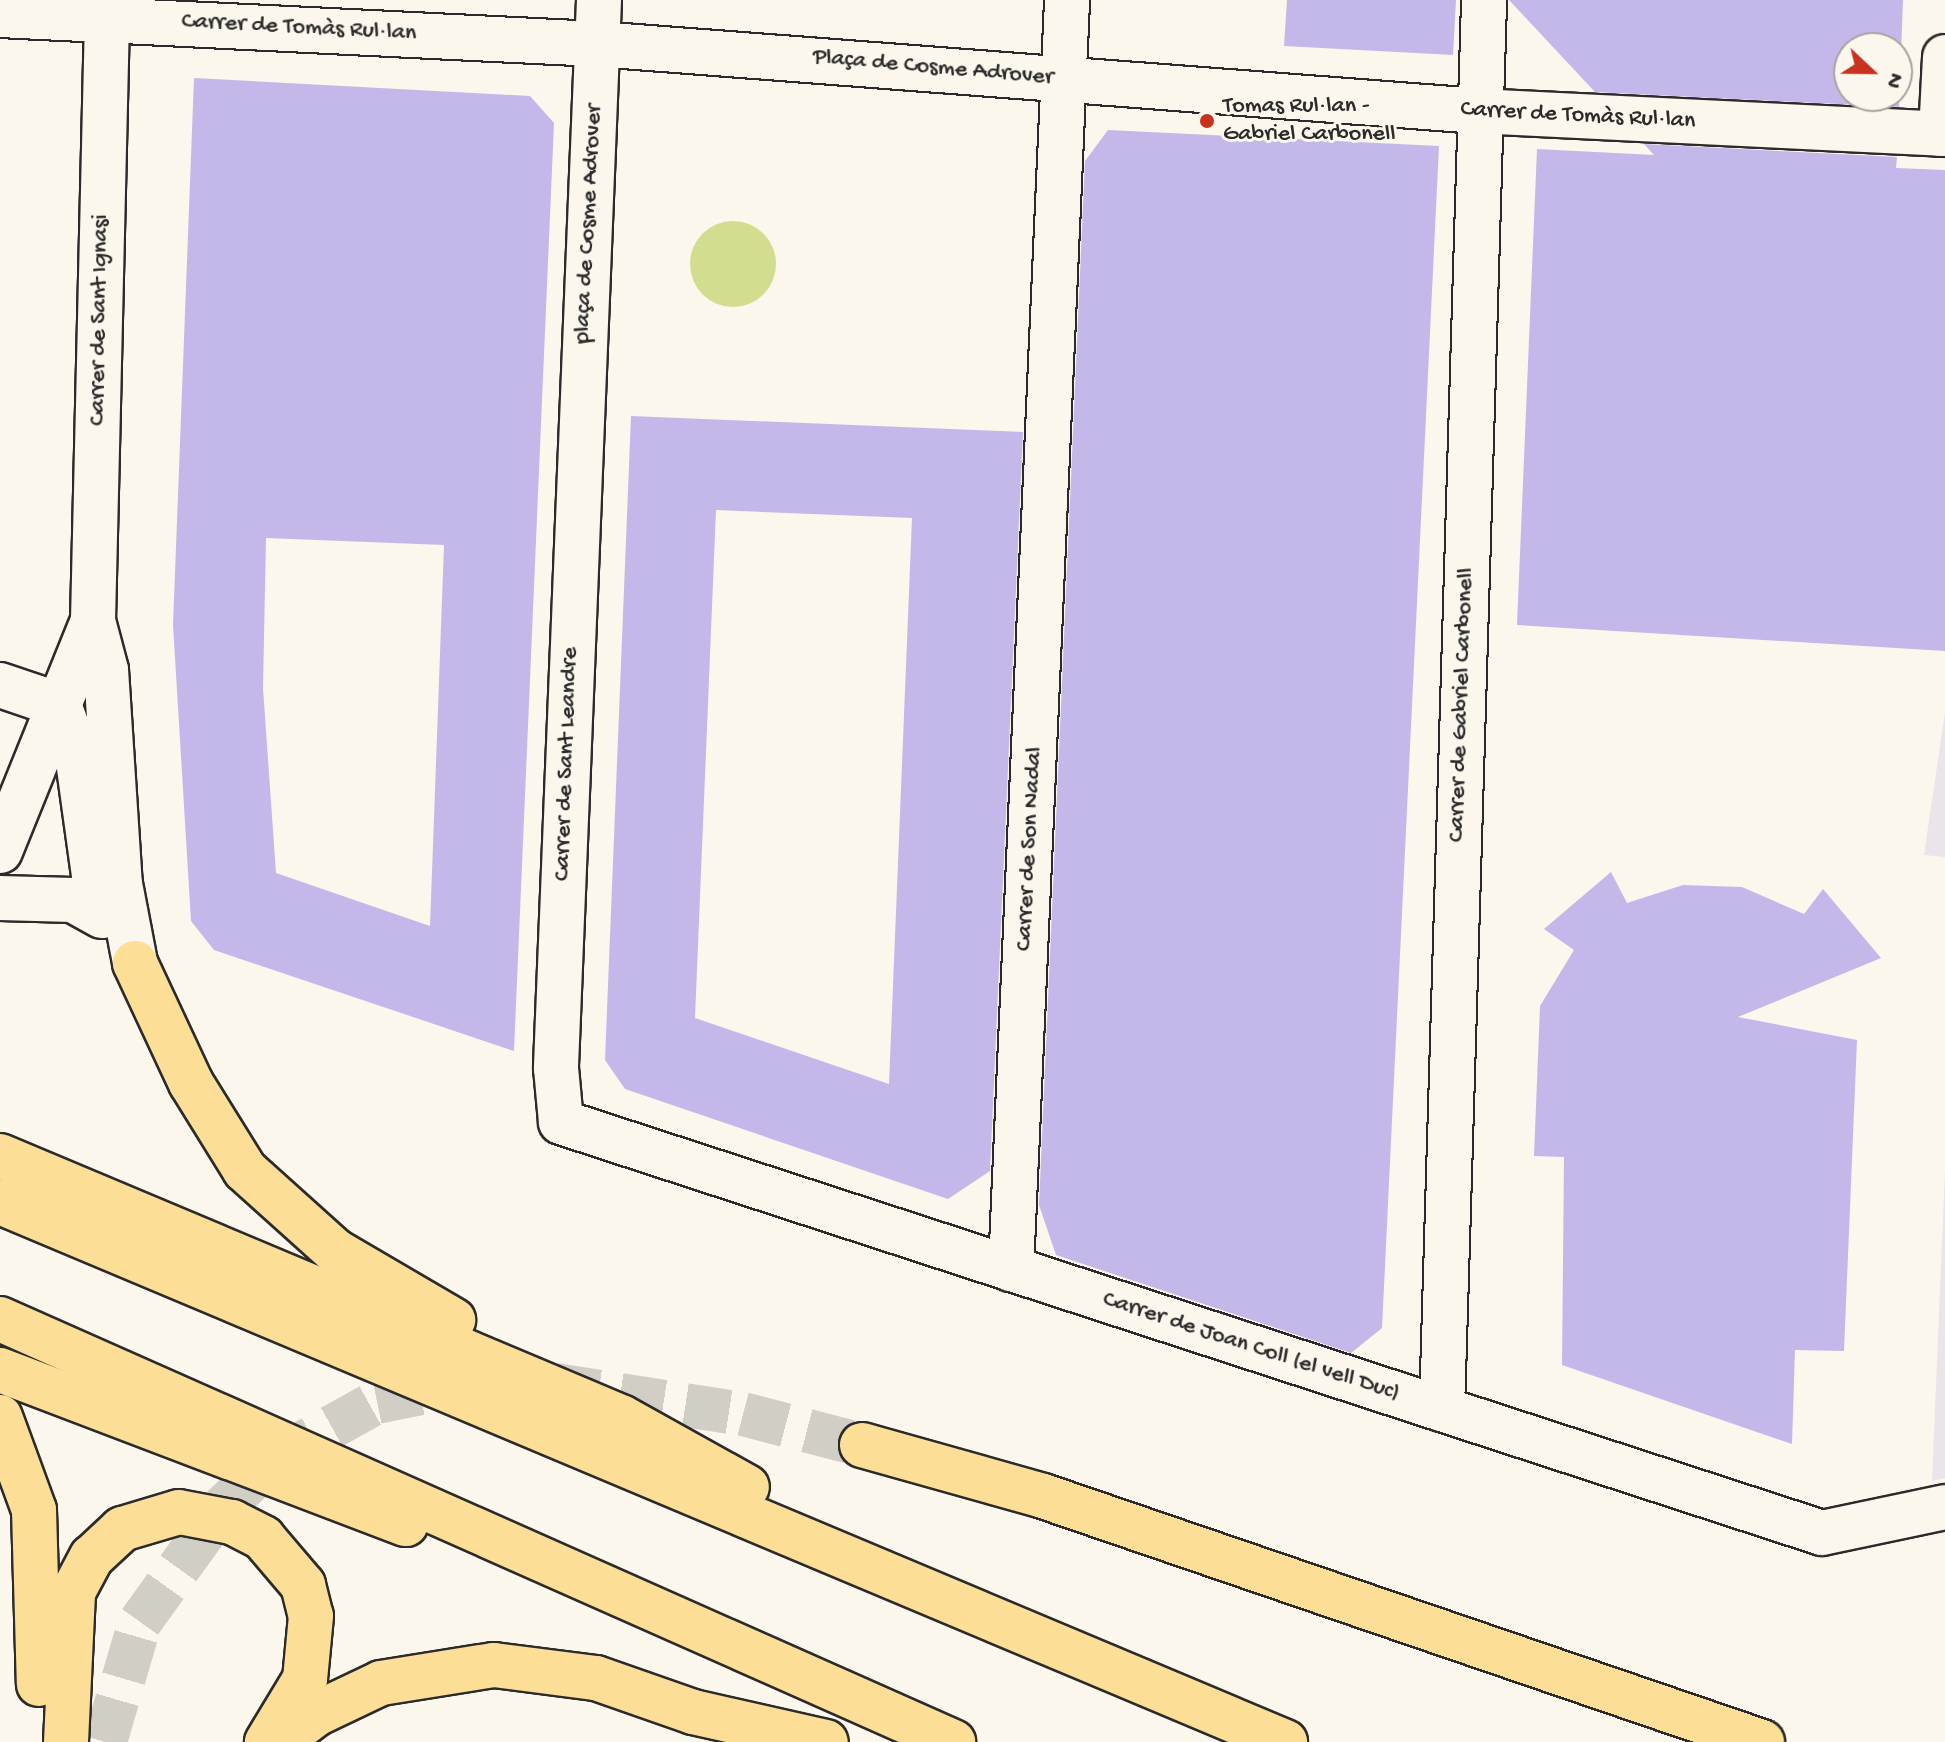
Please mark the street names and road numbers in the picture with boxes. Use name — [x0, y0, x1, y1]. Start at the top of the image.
street label: Carrer de Tomàs Rul·lan — [181, 7, 417, 49]
street label: Plaça de Cosme Adrover — [812, 43, 1054, 93]
street label: Carrer de Tomàs Rul·lan — [1460, 95, 1696, 137]
street label: plaça de Cosme Adrover — [568, 104, 610, 344]
street label: Carrer de Sant Ignasi — [84, 214, 116, 426]
street label: Carrer de Gabriel Carbonell — [1443, 567, 1481, 843]
street label: Carrer de Sant Leandre — [549, 646, 585, 882]
street label: Carrer de Son Nadal — [1010, 746, 1050, 952]
street label: Carrer de Joan Coll (el vell Duc) — [1099, 1285, 1403, 1409]

